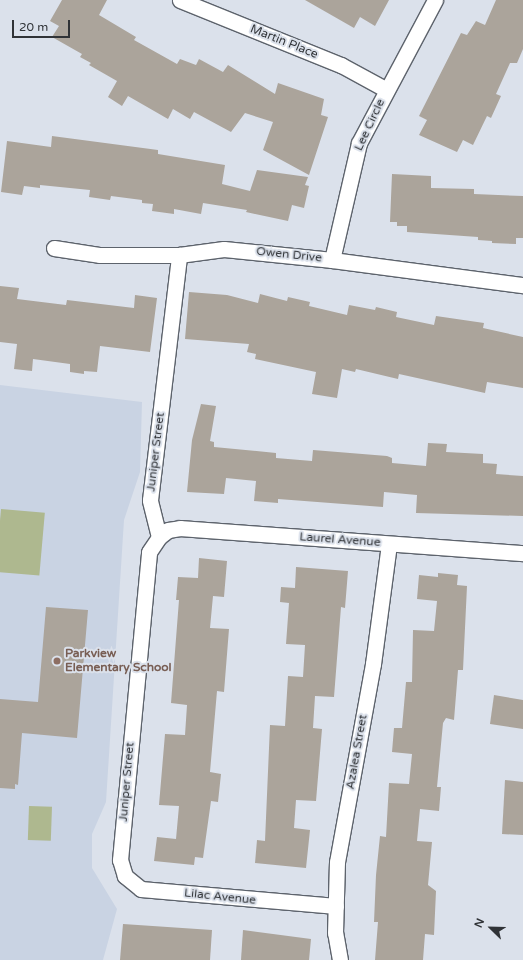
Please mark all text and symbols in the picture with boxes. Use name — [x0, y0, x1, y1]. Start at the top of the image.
scale bar — [14, 12, 72, 38]
text: 20 m — [19, 20, 48, 34]
street label: Martin Place — [248, 22, 320, 62]
street label: Lee Circle — [352, 97, 388, 153]
street label: Owen Drive — [255, 244, 323, 266]
street label: Juniper Street — [144, 412, 168, 492]
street label: Laurel Avenue — [299, 530, 381, 550]
place label: Parkview Elementary School — [65, 647, 172, 675]
marker: Parkview Elementary School — [52, 656, 62, 666]
street label: Azalea Street — [343, 714, 371, 790]
street label: Juniper Street — [116, 742, 138, 822]
street label: Lilac Avenue — [183, 886, 257, 908]
north arrow — [471, 908, 511, 948]
text: N — [472, 917, 487, 930]

